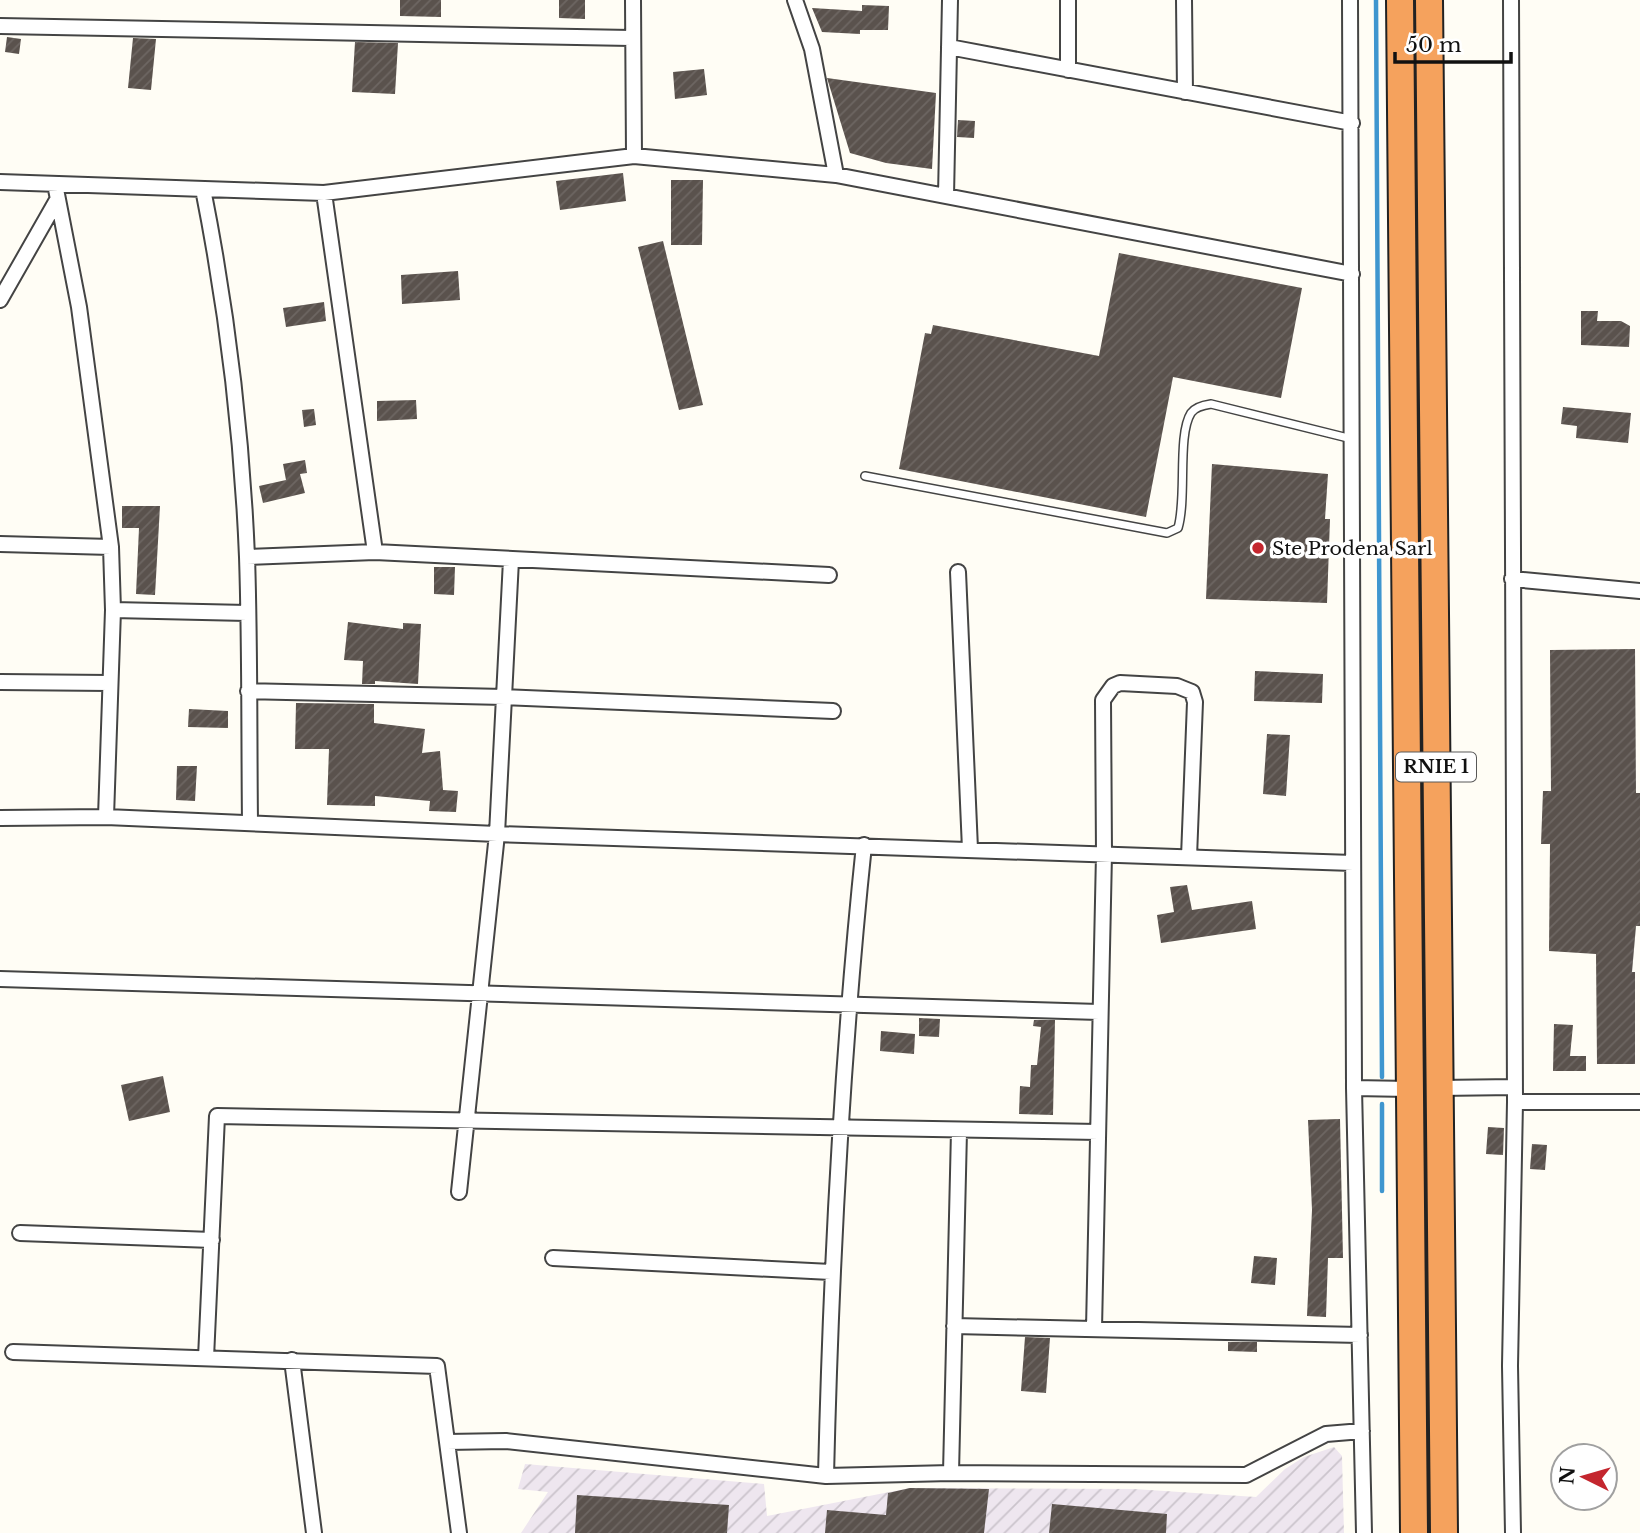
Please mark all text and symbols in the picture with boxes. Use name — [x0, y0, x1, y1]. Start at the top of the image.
scale bar — [1395, 21, 1510, 65]
text: 50 m — [1406, 32, 1462, 58]
place label: Ste Prodena Sarl — [1272, 537, 1433, 560]
marker: Ste Prodena Sarl — [1250, 540, 1266, 556]
road number: RNIE 1 — [1396, 752, 1476, 782]
north arrow — [1549, 1442, 1619, 1512]
text: N — [1555, 1466, 1580, 1485]

